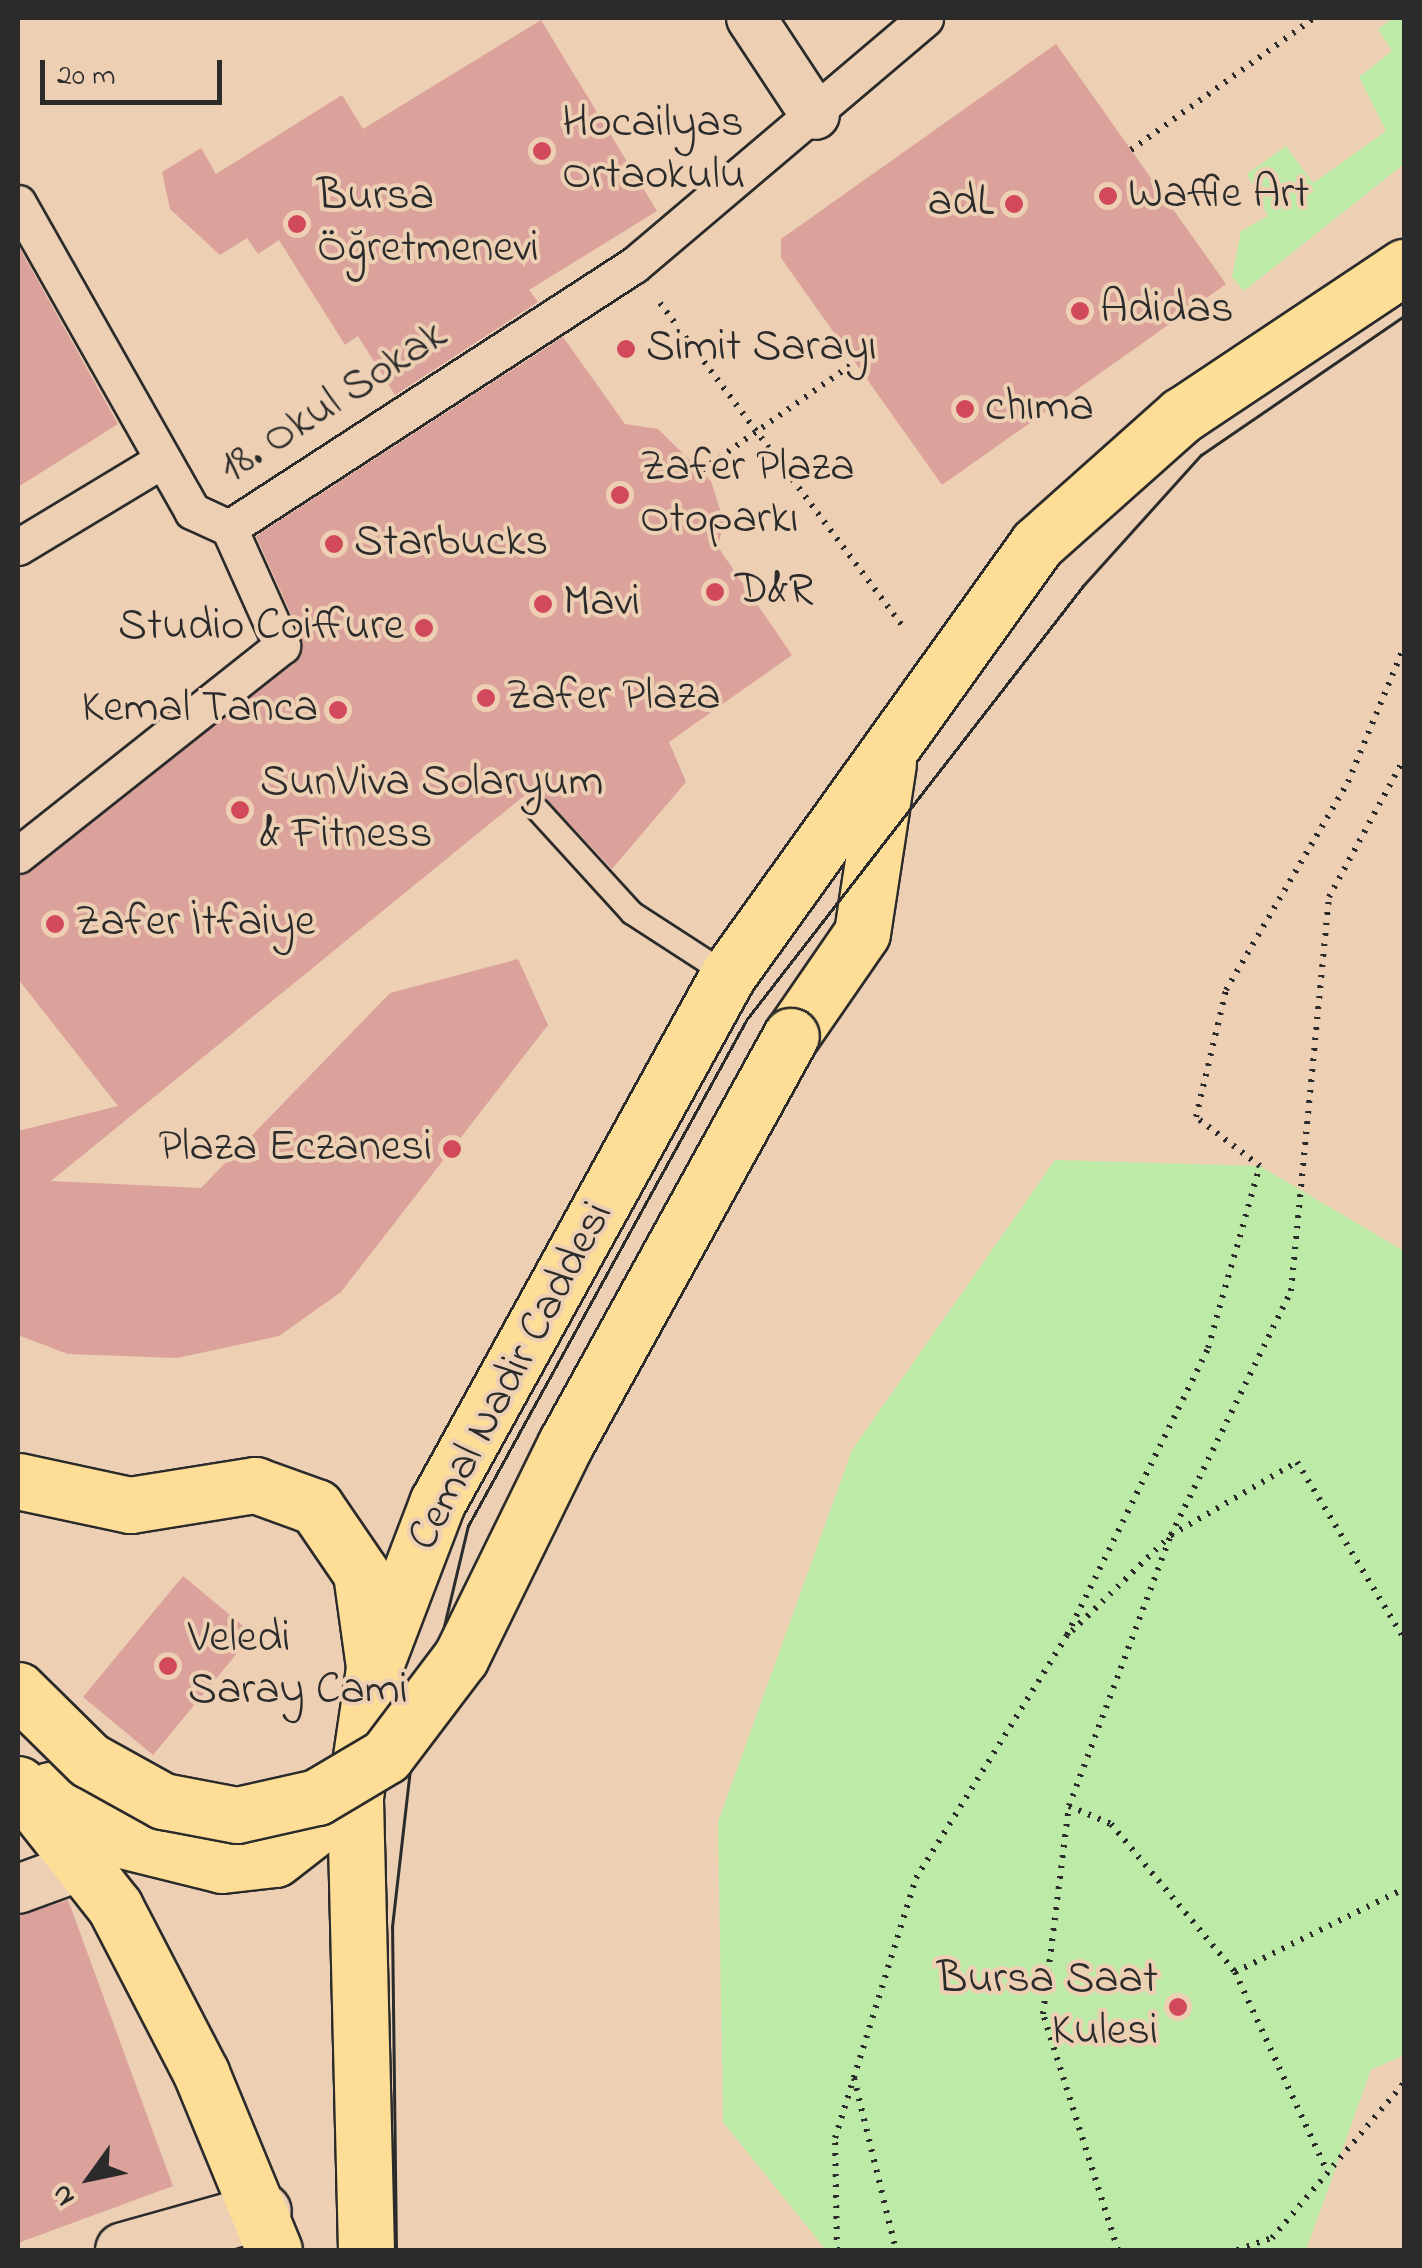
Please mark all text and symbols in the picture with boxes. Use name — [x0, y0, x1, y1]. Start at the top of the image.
scale bar — [45, 40, 228, 102]
text: 20 m — [57, 55, 116, 99]
place label: Hocailyas Ortaokulu — [562, 98, 745, 204]
marker: Hocailyas Ortaokulu — [531, 140, 553, 162]
place label: Waffle Art — [1128, 169, 1309, 223]
place label: Bursa Öğretmenevi — [317, 171, 539, 277]
place label: adL — [928, 177, 994, 231]
marker: Waffle Art — [1097, 185, 1119, 207]
marker: adL — [1003, 193, 1025, 215]
marker: Bursa Öğretmenevi — [286, 213, 308, 235]
place label: Adidas — [1100, 284, 1234, 338]
marker: Adidas — [1069, 300, 1091, 322]
street label: 18. Okul Sokak — [210, 310, 458, 496]
place label: Simit Sarayı — [646, 322, 877, 376]
marker: Simit Sarayı — [615, 338, 637, 360]
place label: chıma — [985, 382, 1094, 436]
marker: chıma — [954, 398, 976, 420]
place label: Zafer Plaza Otoparkı — [640, 442, 854, 548]
marker: Zafer Plaza Otoparkı — [609, 484, 631, 506]
place label: Starbucks — [354, 517, 548, 571]
marker: Starbucks — [323, 533, 345, 555]
place label: D&R — [735, 565, 813, 619]
place label: Mavi — [563, 577, 640, 631]
marker: D&R — [704, 581, 726, 603]
marker: Mavi — [532, 593, 554, 615]
place label: Studio Coiffure — [118, 601, 404, 655]
marker: Studio Coiffure — [413, 617, 435, 639]
place label: Zafer Plaza — [506, 671, 720, 725]
place label: Kemal Tanca — [81, 683, 318, 737]
marker: Zafer Plaza — [475, 687, 497, 709]
marker: Kemal Tanca — [327, 699, 349, 721]
place label: SunViva Solaryum & Fitness — [260, 757, 603, 863]
marker: SunViva Solaryum & Fitness — [229, 799, 251, 821]
place label: Zafer İtfaiye — [75, 897, 315, 951]
marker: Zafer İtfaiye — [44, 913, 66, 935]
place label: Plaza Eczanesi — [159, 1122, 432, 1176]
marker: Plaza Eczanesi — [441, 1138, 463, 1160]
street label: Cemal Nadir Caddesi — [397, 1194, 627, 1560]
place label: Veledi Saray Cami — [188, 1613, 408, 1719]
marker: Veledi Saray Cami — [157, 1655, 179, 1677]
place label: Bursa Saat Kulesi — [937, 1954, 1158, 2060]
marker: Bursa Saat Kulesi — [1167, 1996, 1189, 2018]
north arrow — [40, 2128, 140, 2228]
text: N — [42, 2176, 87, 2214]

